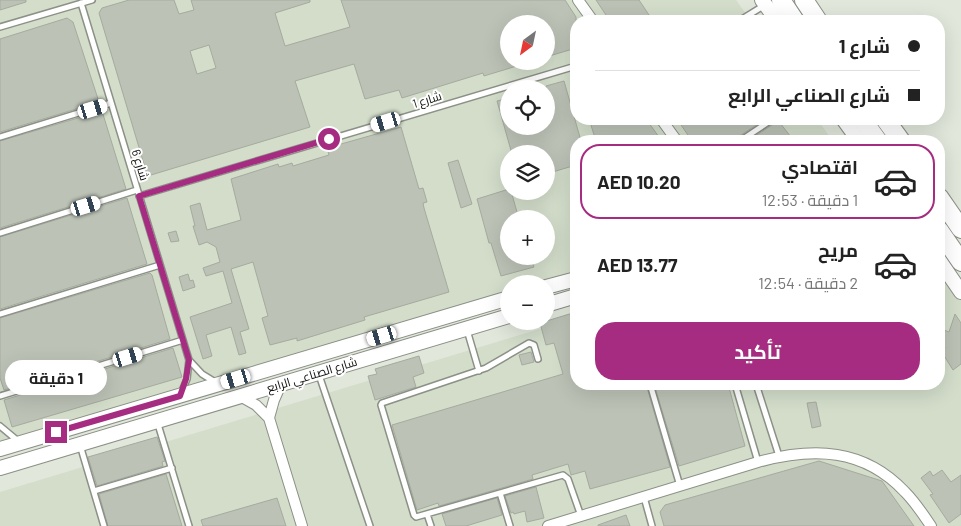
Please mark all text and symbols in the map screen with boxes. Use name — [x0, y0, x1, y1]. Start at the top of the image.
north arrow — [500, 15, 555, 70]
map controls — [500, 15, 555, 330]
text: شارع 1 — [839, 34, 890, 57]
button: locate — [500, 80, 555, 135]
text: شارع الصناعي الرابع — [728, 83, 890, 106]
street label: شارع 1 — [410, 88, 444, 112]
car — [76, 97, 109, 121]
car — [369, 110, 402, 134]
route start — [318, 128, 340, 150]
button: layers — [500, 145, 555, 200]
street label: شارع 6 — [128, 147, 152, 183]
text: اقتصادي — [782, 155, 858, 178]
icon: car — [873, 159, 918, 204]
text: AED 10.20 — [597, 170, 681, 193]
text: 1 دقيقة · 12:53 — [762, 190, 858, 209]
car — [69, 194, 102, 218]
button: + — [500, 210, 555, 265]
text: مريح — [818, 238, 858, 261]
icon: car — [873, 242, 918, 287]
text: AED 13.77 — [597, 253, 677, 276]
text: 2 دقيقة · 12:54 — [758, 273, 858, 292]
button: − — [500, 275, 555, 330]
button: تأكيد — [595, 322, 920, 380]
car — [365, 324, 398, 348]
car — [111, 345, 144, 369]
street label: شارع الصناعي الرابع — [265, 354, 360, 398]
callout: 1 دقيقة — [5, 360, 107, 394]
car — [219, 367, 252, 391]
text: 1 دقيقة — [29, 368, 83, 387]
route end — [45, 421, 67, 443]

